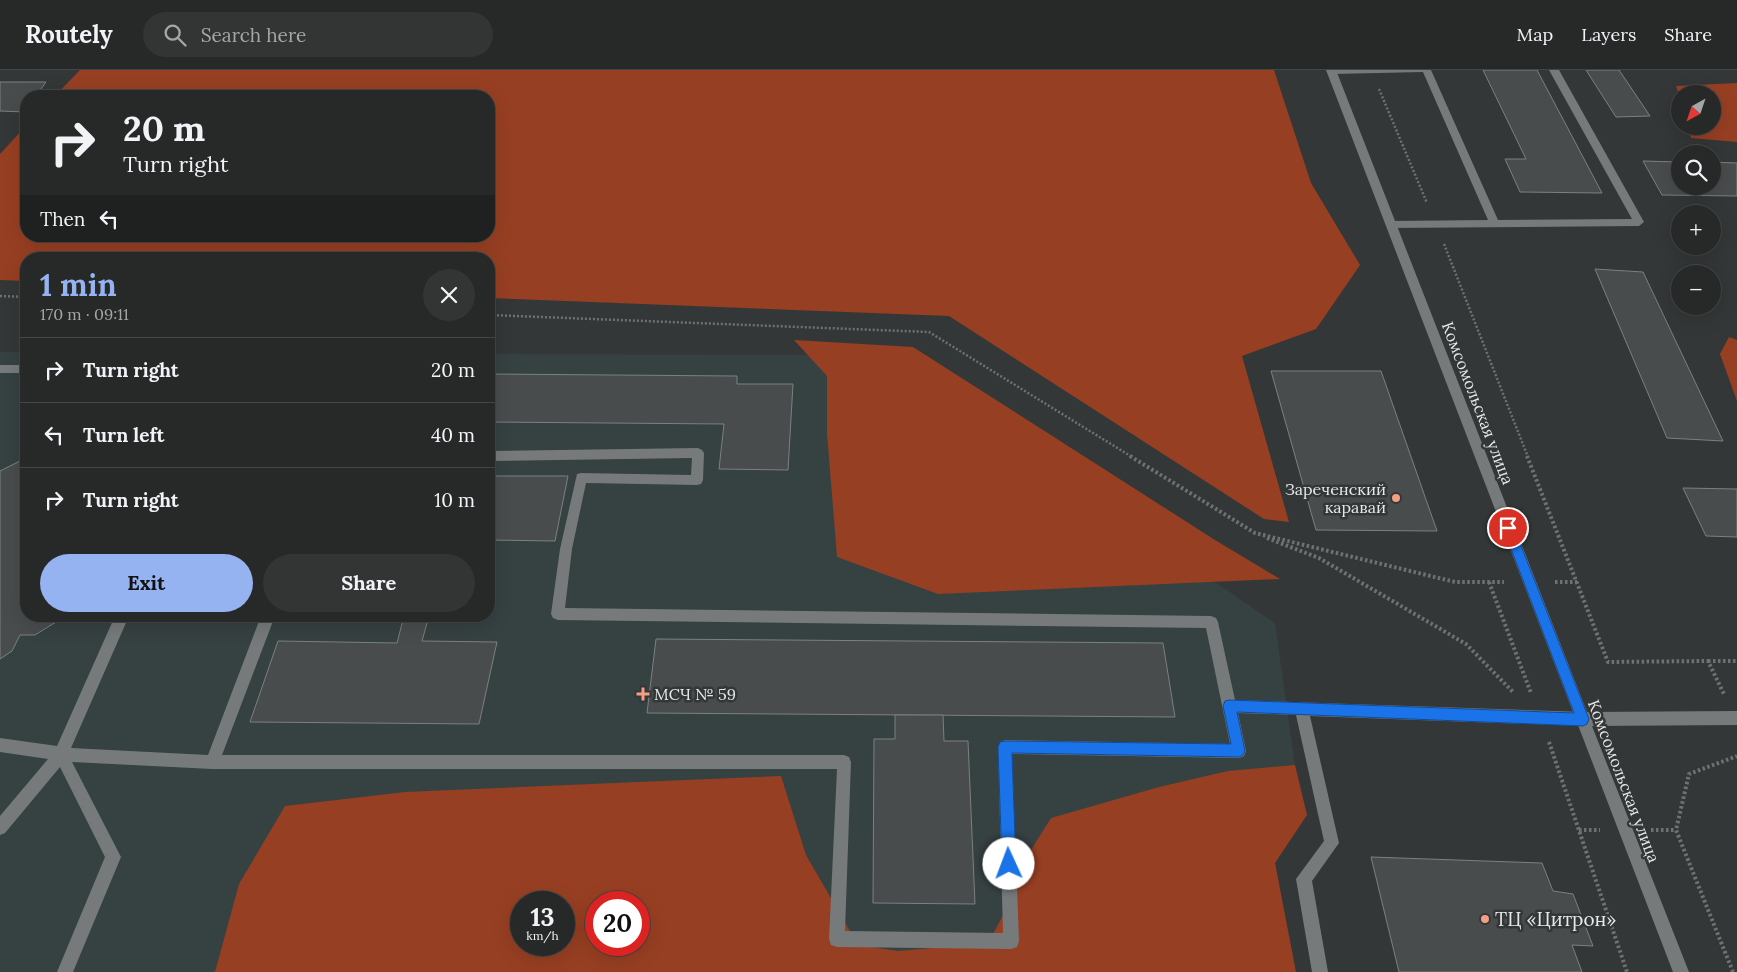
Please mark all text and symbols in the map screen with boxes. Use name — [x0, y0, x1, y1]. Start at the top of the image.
search box — [143, 12, 493, 57]
text: Routely — [25, 19, 113, 50]
icon: search — [161, 21, 189, 49]
text: Search here — [201, 23, 306, 47]
text: Map — [1517, 23, 1553, 46]
text: Layers — [1581, 23, 1636, 46]
text: Share — [1664, 23, 1712, 46]
north arrow — [1671, 85, 1721, 135]
map controls — [1671, 85, 1721, 315]
text: 20 m — [123, 106, 205, 151]
icon: right — [40, 110, 105, 175]
button: search — [1671, 145, 1721, 195]
text: Turn right — [123, 150, 228, 178]
icon: left — [95, 205, 123, 233]
button: + — [1671, 205, 1721, 255]
text: Then — [40, 207, 85, 231]
button: − — [1671, 265, 1721, 315]
text: 1 min — [40, 266, 117, 304]
button: close — [423, 269, 475, 321]
text: 170 m · 09:11 — [40, 304, 129, 324]
street label: Комсомольская улица — [1438, 319, 1518, 487]
icon: right — [40, 356, 68, 384]
text: Turn right — [83, 358, 179, 382]
text: 20 m — [431, 358, 475, 382]
icon: left — [40, 421, 68, 449]
text: Turn left — [83, 423, 164, 447]
text: 40 m — [431, 423, 475, 447]
place label: Зареченский каравай — [1285, 479, 1386, 517]
icon: right — [40, 486, 68, 514]
text: Turn right — [83, 488, 179, 512]
text: 10 m — [434, 488, 475, 512]
marker: Зареченский каравай — [1390, 492, 1402, 504]
pin — [1487, 507, 1529, 549]
icon: arrive — [1494, 514, 1522, 542]
button: Exit — [40, 554, 253, 612]
button: Share — [263, 554, 475, 612]
place label: МСЧ № 59 — [654, 684, 736, 704]
marker: МСЧ № 59 — [636, 687, 650, 701]
street label: Комсомольская улица — [1584, 697, 1664, 865]
position arrow — [982, 837, 1034, 889]
speed limit sign: 20 — [585, 891, 650, 956]
text: 13 — [530, 901, 555, 933]
place label: ТЦ «Цитрон» — [1495, 907, 1616, 931]
marker: ТЦ «Цитрон» — [1479, 913, 1491, 925]
text: km/h — [526, 928, 559, 943]

